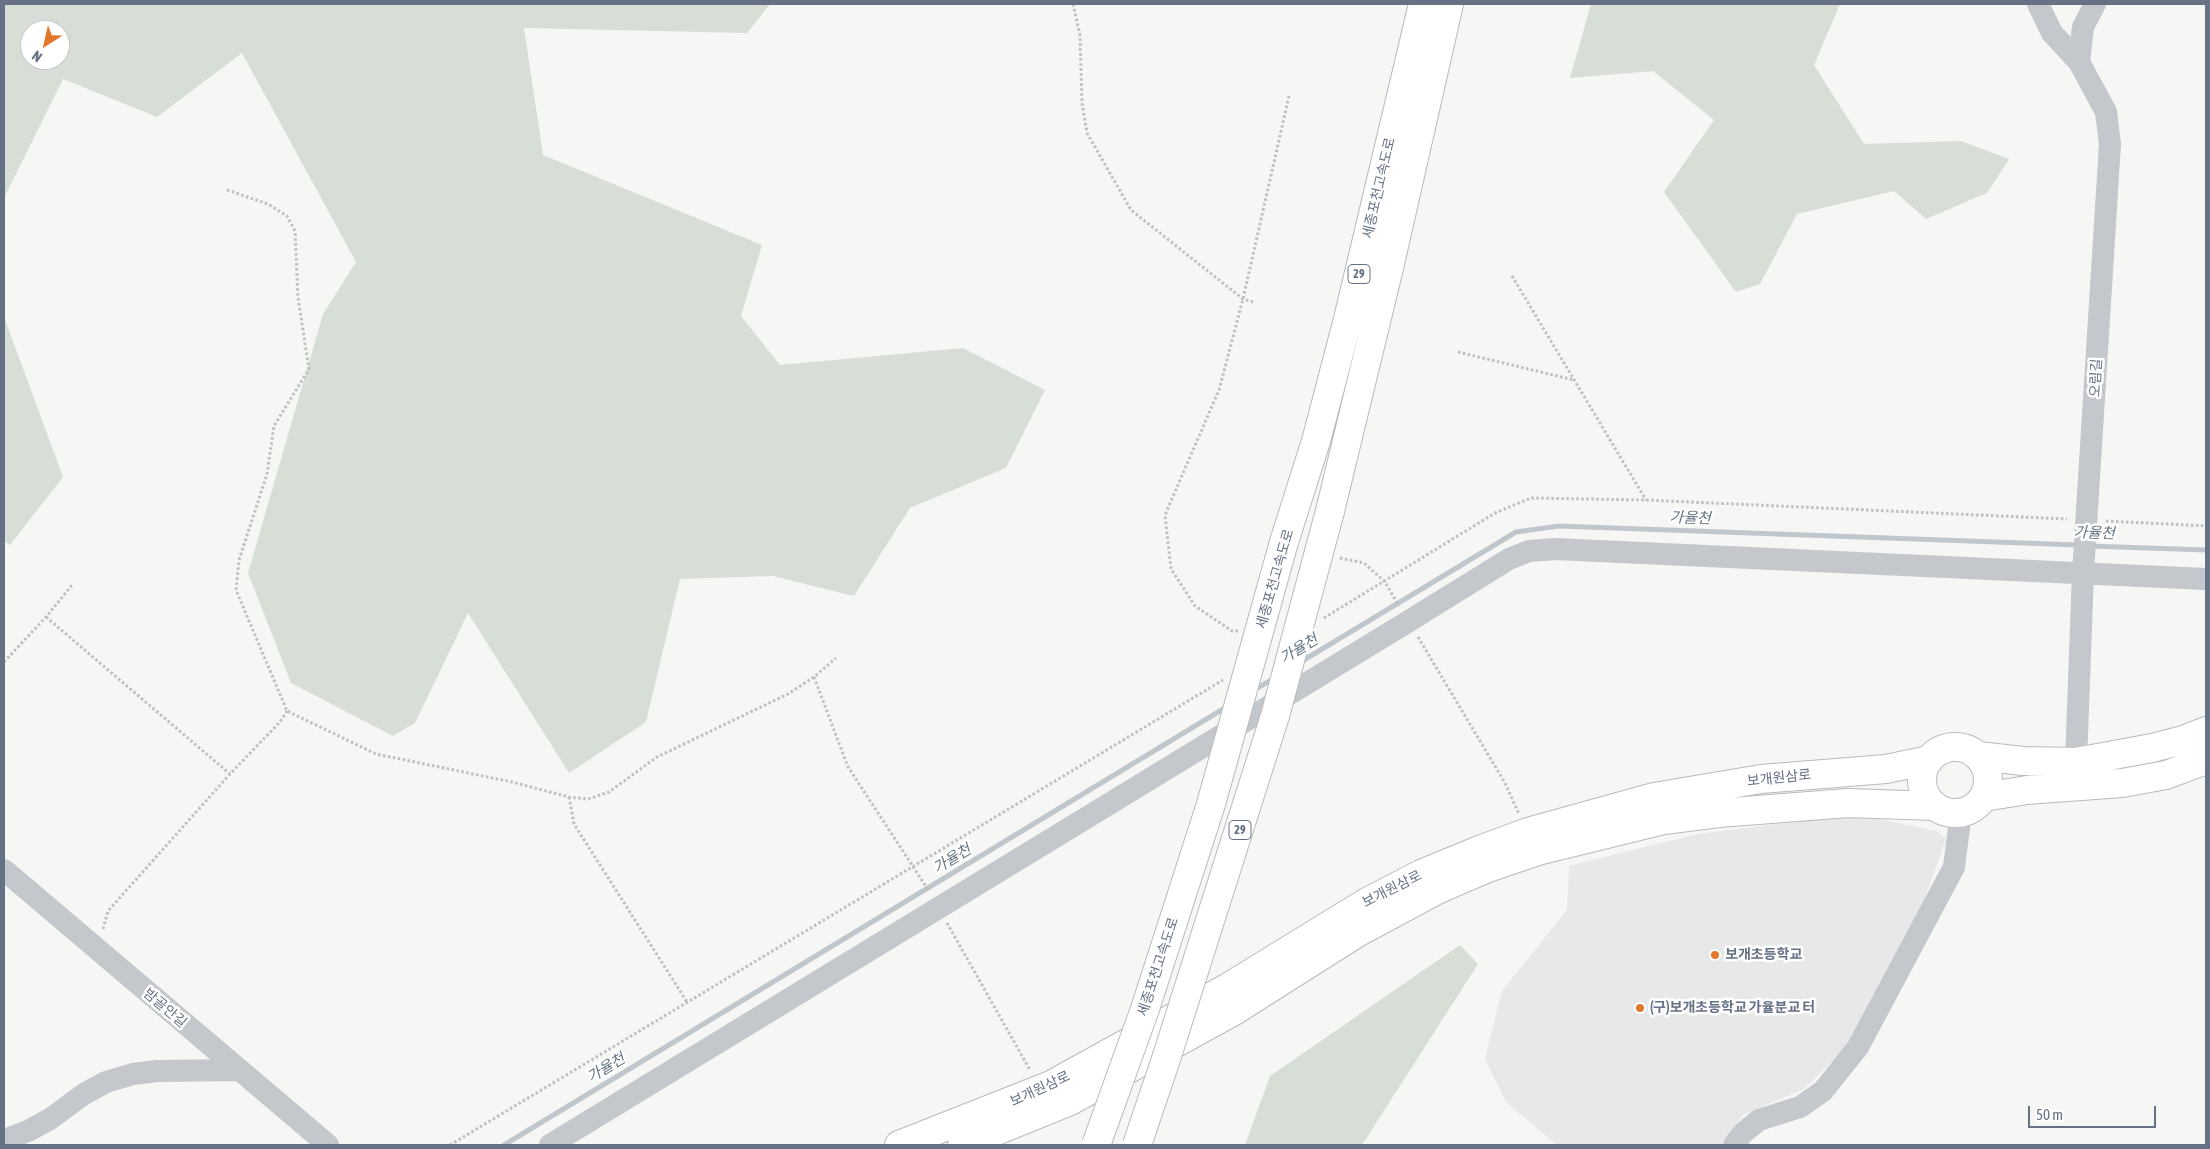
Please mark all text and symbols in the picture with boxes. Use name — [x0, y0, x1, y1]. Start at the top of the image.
north arrow — [20, 20, 70, 70]
text: N — [29, 48, 45, 65]
street label: 세종포천고속도로 — [1359, 136, 1399, 240]
road number: 29 — [1348, 264, 1370, 284]
street label: 오림길 — [2087, 358, 2105, 398]
water label: 가율천 — [1669, 508, 1711, 528]
water label: 가율천 — [2073, 523, 2115, 543]
street label: 세종포천고속도로 — [1253, 527, 1297, 631]
water label: 가율천 — [1277, 631, 1321, 667]
street label: 보개원삼로 — [1746, 766, 1812, 790]
road number: 29 — [1229, 820, 1251, 840]
water label: 가율천 — [930, 841, 974, 877]
street label: 보개원삼로 — [1359, 867, 1425, 911]
street label: 세종포천고속도로 — [1134, 915, 1182, 1019]
place label: 보개초등학교 — [1725, 947, 1802, 963]
marker: 보개초등학교 — [1709, 949, 1721, 961]
street label: 밤골안길 — [140, 985, 190, 1031]
place label: (구)보개초등학교 가율분교 터 — [1650, 1000, 1815, 1016]
marker: (구)보개초등학교 가율분교 터 — [1634, 1002, 1646, 1014]
water label: 가율천 — [584, 1050, 628, 1086]
street label: 보개원삼로 — [1007, 1068, 1073, 1110]
scale bar — [2030, 1096, 2158, 1128]
text: 50 m — [2036, 1106, 2063, 1123]

